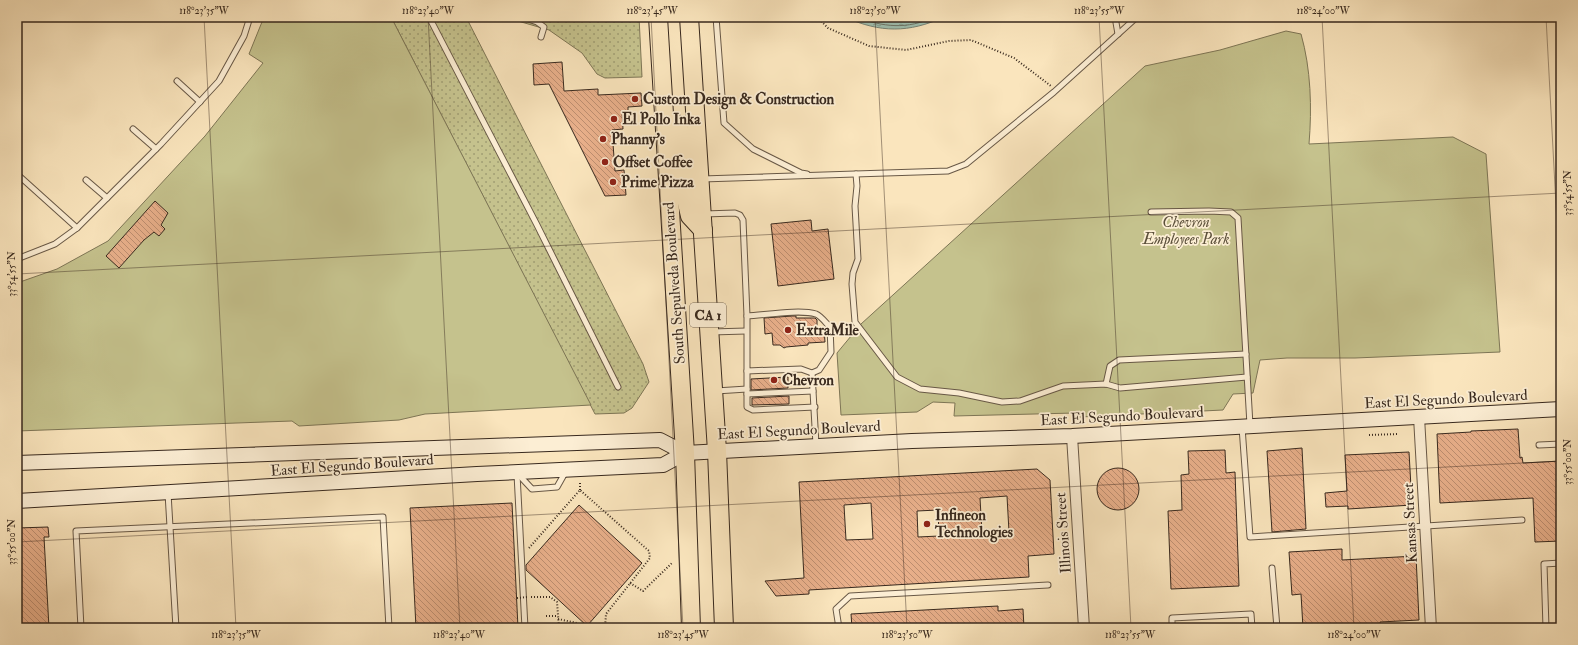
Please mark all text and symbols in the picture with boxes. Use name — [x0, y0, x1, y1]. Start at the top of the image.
text: 118°23'35"W — [179, 5, 230, 17]
text: 118°23'40"W — [402, 5, 455, 17]
text: 118°23'45"W — [626, 5, 678, 17]
text: 118°23'50"W — [850, 5, 901, 17]
text: 118°23'55"W — [1074, 5, 1125, 17]
text: 118°24'00"W — [1296, 5, 1350, 17]
place label: Custom Design & Construction — [643, 90, 835, 110]
marker: Custom Design & Construction — [630, 94, 640, 104]
place label: El Pollo Inka — [622, 110, 701, 129]
marker: El Pollo Inka — [609, 114, 619, 124]
place label: Phanny's — [611, 130, 665, 150]
marker: Phanny's — [598, 134, 608, 144]
place label: Offset Coffee — [613, 153, 693, 172]
marker: Offset Coffee — [600, 157, 610, 167]
text: 33°54'55"N — [1562, 170, 1574, 216]
place label: Prime Pizza — [621, 173, 694, 192]
marker: Prime Pizza — [608, 177, 618, 187]
street label: South Sepulveda Boulevard — [659, 201, 691, 365]
park label: Chevron Employees Park — [1142, 213, 1229, 249]
text: 33°54'55"N — [6, 251, 18, 297]
road number: CA 1 — [690, 303, 726, 327]
place label: ExtraMile — [796, 321, 859, 340]
marker: ExtraMile — [783, 325, 793, 335]
place label: Chevron — [782, 371, 834, 390]
marker: Chevron — [769, 375, 779, 385]
street label: East El Segundo Boulevard — [1364, 386, 1529, 413]
street label: East El Segundo Boulevard — [1040, 403, 1205, 430]
street label: East El Segundo Boulevard — [717, 417, 882, 444]
text: 33°55'00"N — [1562, 439, 1574, 485]
street label: East El Segundo Boulevard — [270, 450, 435, 481]
street label: Kansas Street — [1399, 482, 1422, 563]
street label: Illinois Street — [1051, 492, 1076, 574]
place label: Infineon Technologies — [934, 506, 1013, 543]
text: 33°55'00"N — [6, 519, 18, 565]
marker: Infineon Technologies — [922, 519, 932, 529]
text: 118°23'35"W — [211, 629, 262, 641]
text: 118°23'40"W — [433, 629, 486, 641]
text: 118°23'45"W — [657, 629, 709, 641]
text: 118°23'50"W — [882, 629, 933, 641]
text: 118°23'55"W — [1105, 629, 1156, 641]
text: 118°24'00"W — [1327, 629, 1381, 641]

